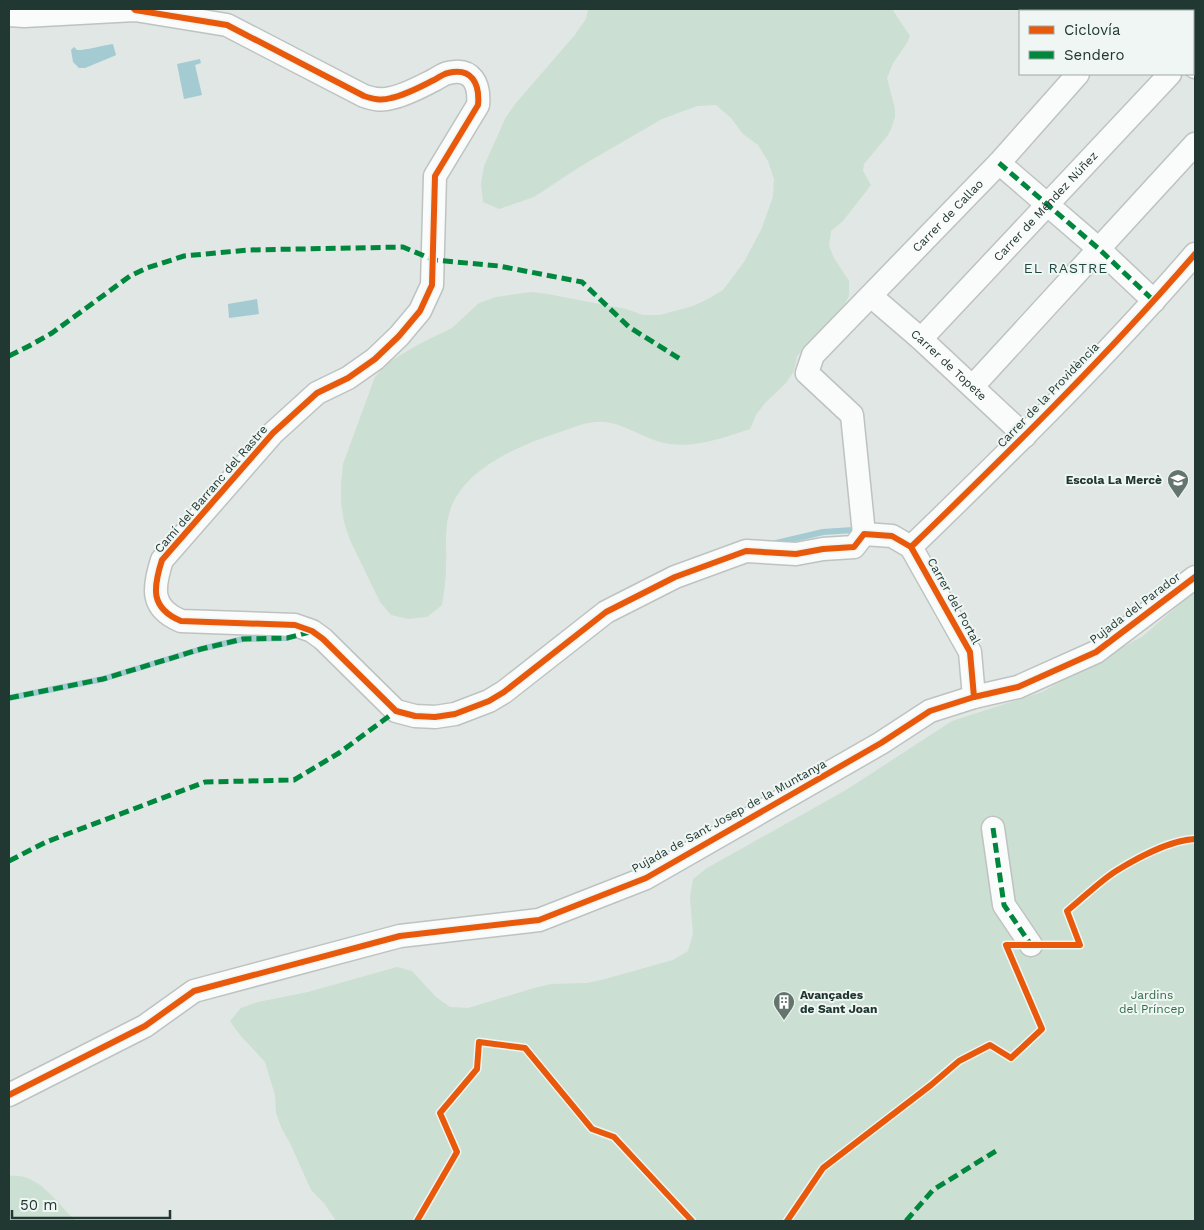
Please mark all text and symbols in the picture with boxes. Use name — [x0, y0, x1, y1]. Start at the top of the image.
legend — [1019, 10, 1194, 75]
text: Ciclovía — [1064, 21, 1121, 39]
text: Sendero — [1064, 46, 1125, 64]
street label: Carrer de Méndez Núñez — [991, 149, 1100, 264]
street label: Carrer de Callao — [910, 177, 986, 255]
district label: EL RASTRE — [1024, 260, 1108, 276]
street label: Carrer de Topete — [908, 327, 989, 404]
street label: Carrer de la Providència — [994, 340, 1102, 450]
street label: Camí del Barranc del Rastre — [152, 422, 270, 556]
school or university icon: Escola La Mercè — [1166, 468, 1190, 499]
place label: Escola La Mercè — [1066, 473, 1162, 487]
street label: Carrer del Portal — [924, 555, 984, 647]
street label: Pujada del Parador — [1087, 569, 1183, 647]
street label: Pujada de Sant Josep de la Muntanya — [629, 756, 829, 876]
place label: Avançades de Sant Joan — [800, 988, 877, 1016]
park label: Jardins del Príncep — [1119, 988, 1185, 1016]
building icon: Avançades de Sant Joan — [772, 990, 796, 1021]
scale bar — [12, 1188, 170, 1220]
text: 50 m — [20, 1196, 57, 1214]

